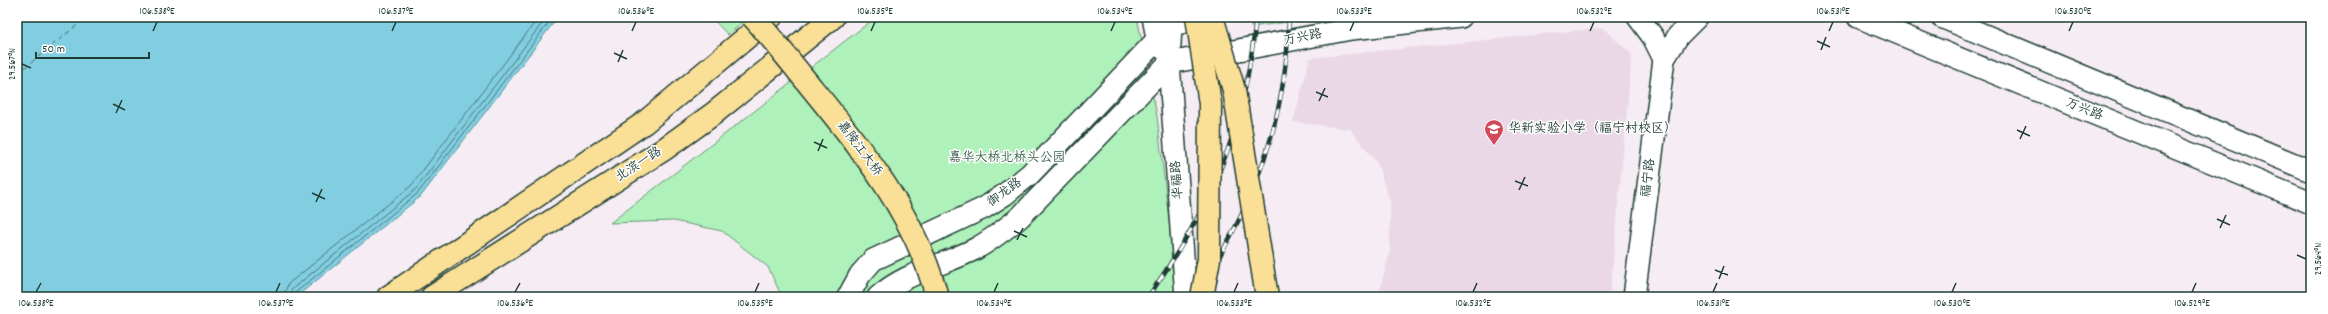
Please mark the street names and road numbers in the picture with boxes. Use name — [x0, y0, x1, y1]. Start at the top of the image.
street label: 万兴路 — [1282, 25, 1324, 51]
street label: 万兴路 — [2062, 94, 2106, 126]
street label: 嘉陵江大桥 — [832, 117, 886, 181]
street label: 北滨一路 — [612, 143, 666, 187]
street label: 福宁路 — [1637, 157, 1661, 199]
street label: 华福路 — [1167, 160, 1189, 200]
street label: 御龙路 — [984, 174, 1026, 212]

